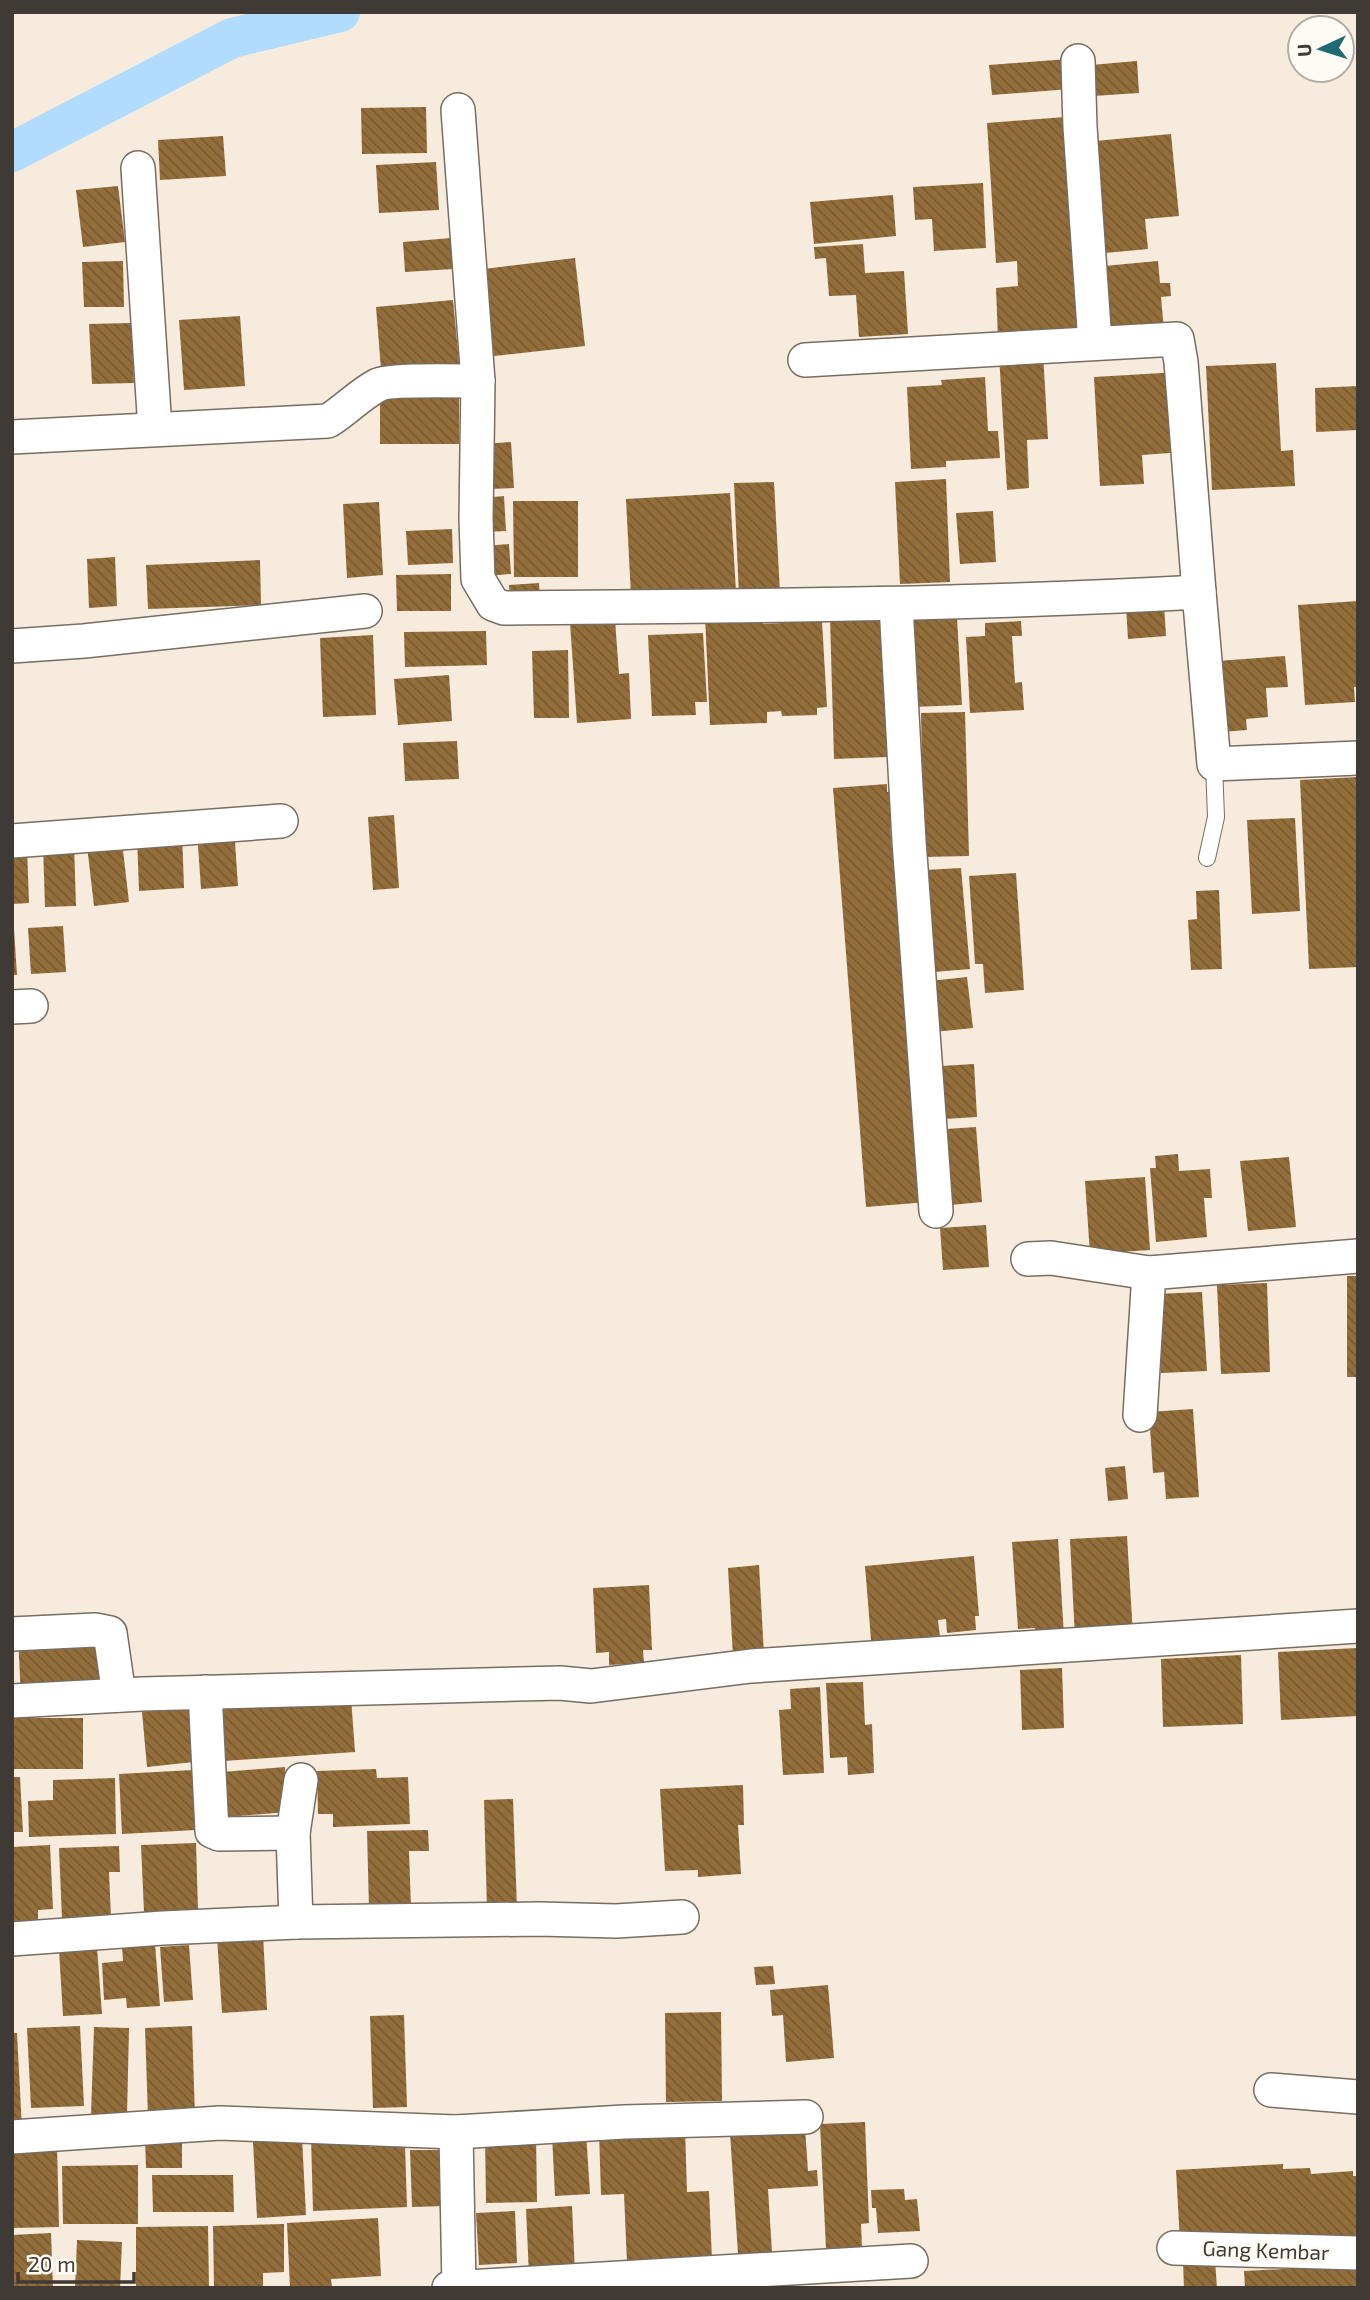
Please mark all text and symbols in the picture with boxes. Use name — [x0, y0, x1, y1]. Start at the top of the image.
north arrow — [1286, 14, 1356, 84]
text: U — [1292, 43, 1315, 58]
street label: Gang Kembar — [1202, 2235, 1331, 2264]
scale bar — [18, 2240, 133, 2284]
text: 20 m — [28, 2251, 76, 2276]

